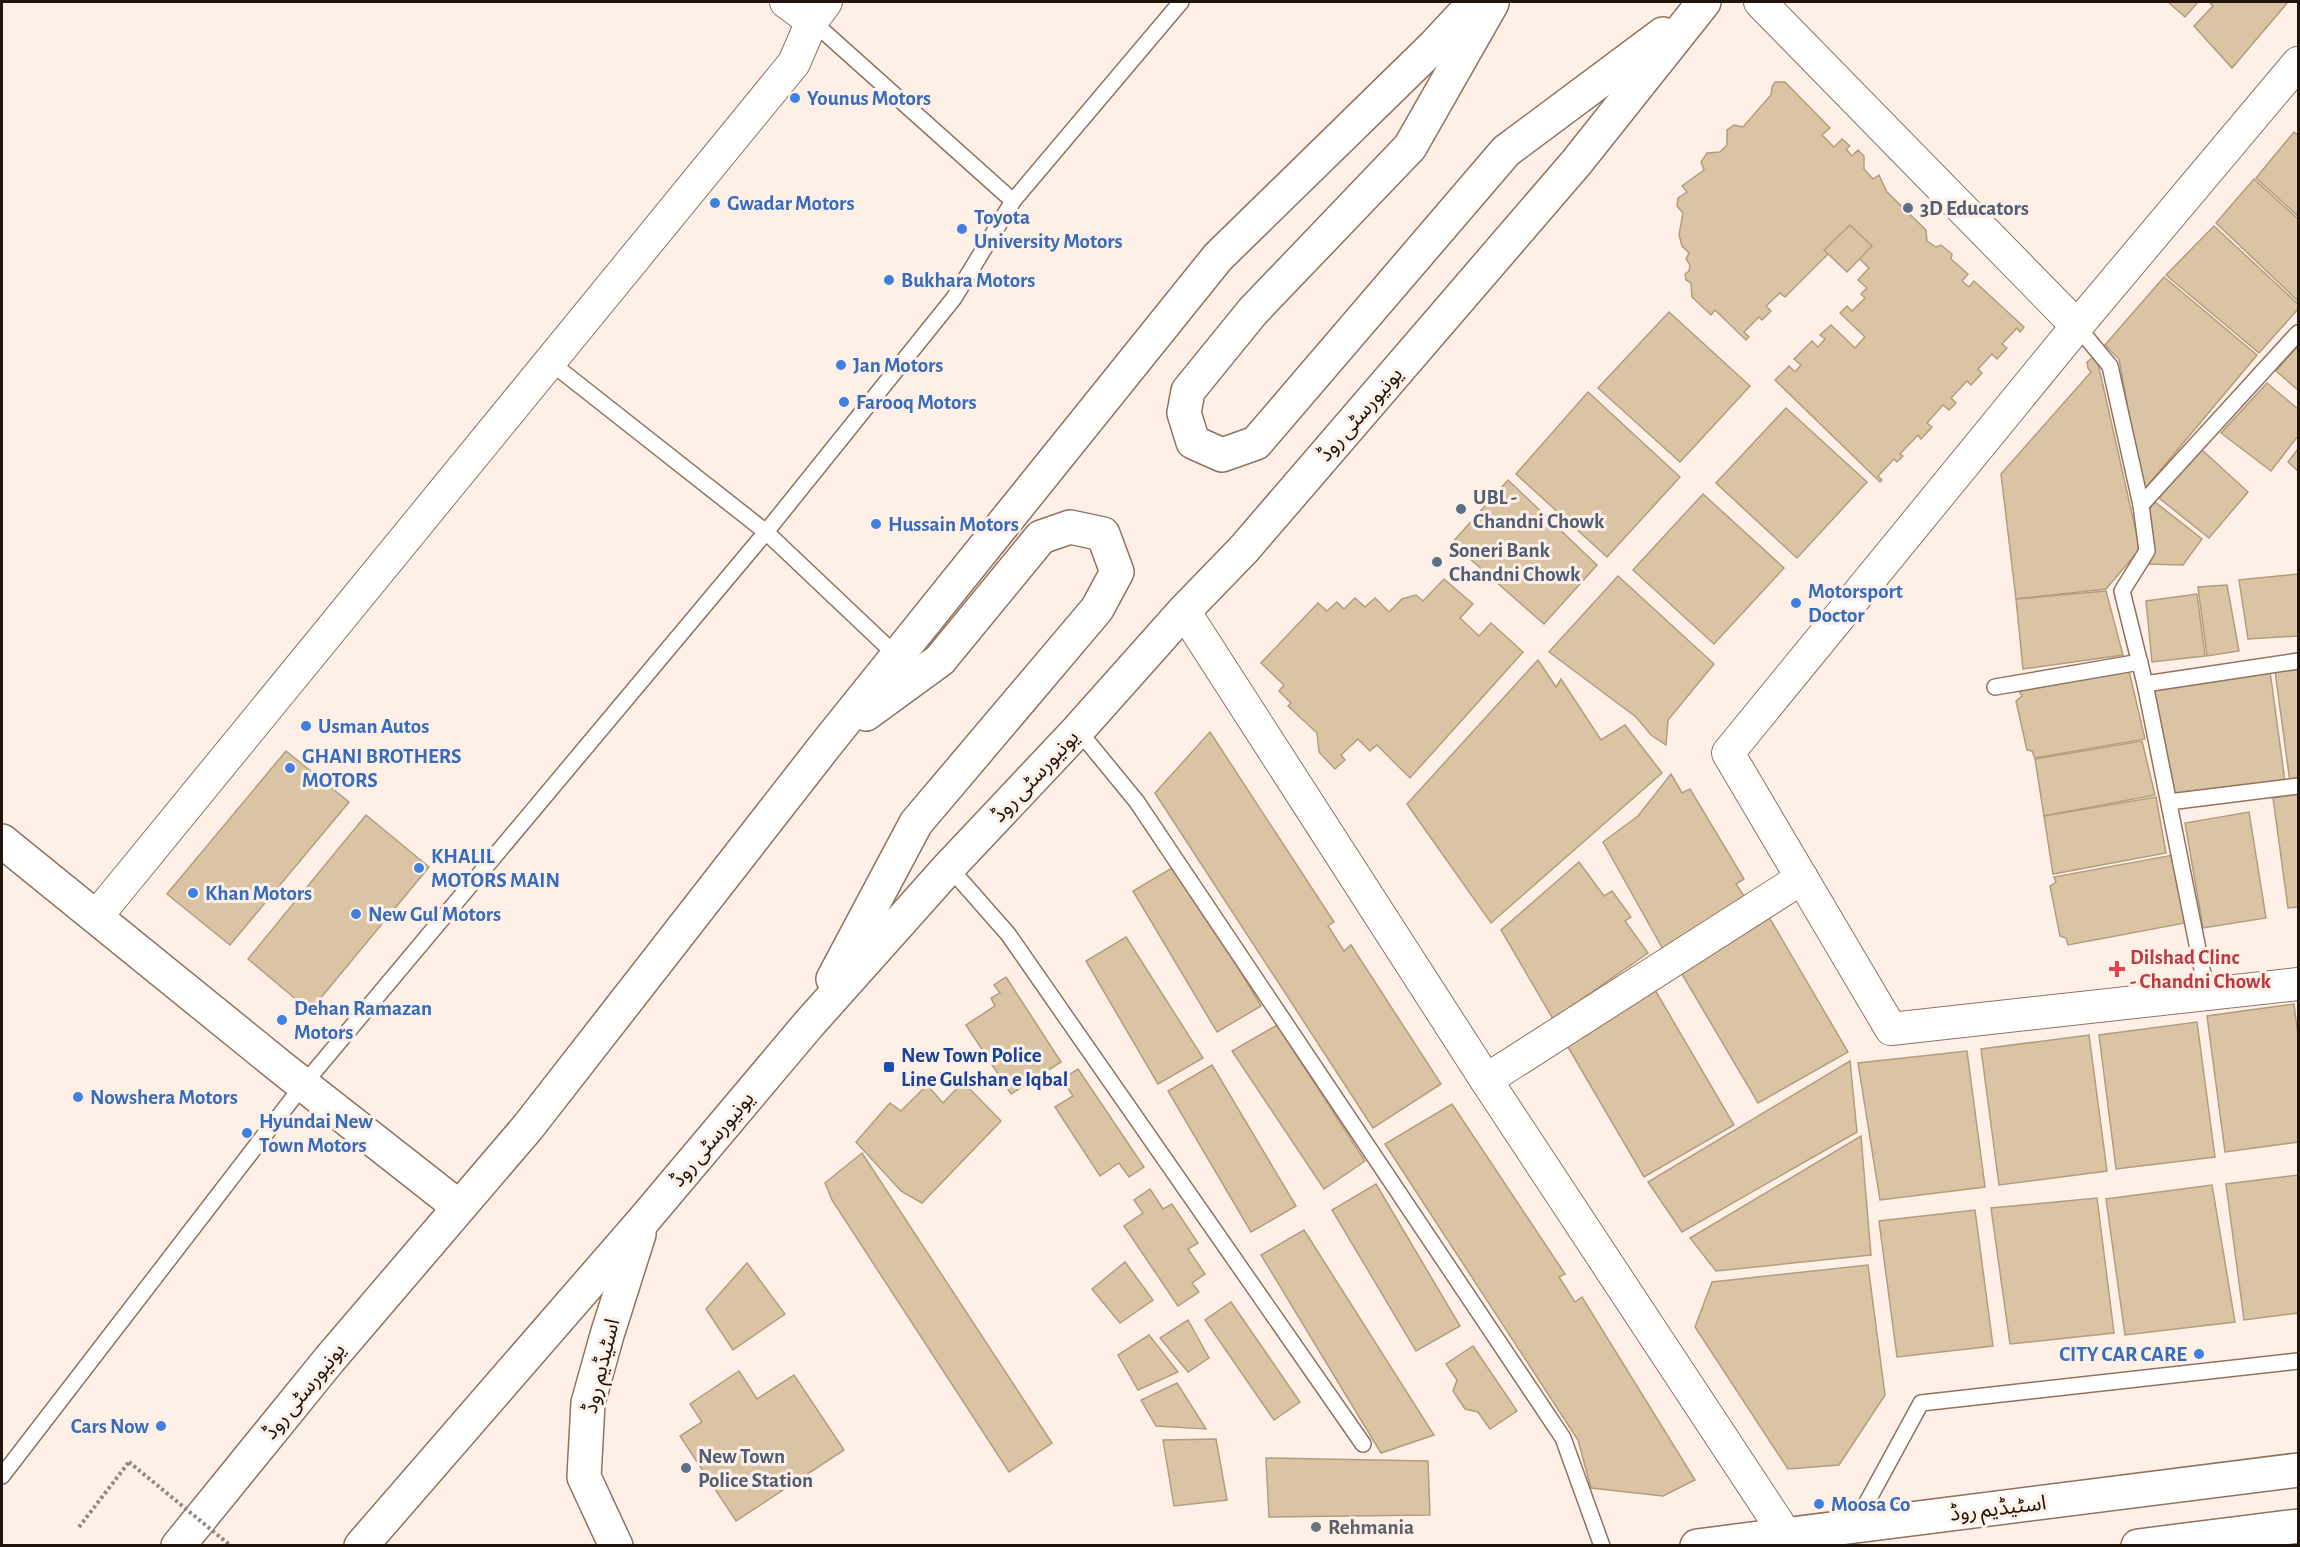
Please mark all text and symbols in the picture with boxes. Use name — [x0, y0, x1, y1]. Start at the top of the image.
place label: Younus Motors — [807, 88, 931, 109]
marker: Younus Motors — [788, 91, 802, 105]
place label: Gwadar Motors — [727, 193, 854, 214]
marker: Gwadar Motors — [708, 196, 722, 210]
place label: 3D Educators — [1920, 198, 2029, 219]
marker: 3D Educators — [1901, 201, 1915, 215]
place label: Toyota University Motors — [974, 207, 1123, 252]
marker: Toyota University Motors — [955, 222, 969, 236]
place label: Bukhara Motors — [901, 270, 1035, 291]
marker: Bukhara Motors — [882, 273, 896, 287]
place label: Jan Motors — [853, 355, 943, 376]
marker: Jan Motors — [834, 358, 848, 372]
street label: یونیورسٹی روڈ — [1313, 362, 1407, 466]
place label: Farooq Motors — [856, 392, 977, 413]
marker: Farooq Motors — [837, 395, 851, 409]
place label: UBL - Chandni Chowk — [1473, 487, 1605, 532]
marker: UBL - Chandni Chowk — [1454, 502, 1468, 516]
place label: Hussain Motors — [888, 514, 1019, 535]
marker: Hussain Motors — [869, 517, 883, 531]
place label: Soneri Bank Chandni Chowk — [1449, 540, 1581, 585]
marker: Soneri Bank Chandni Chowk — [1430, 555, 1444, 569]
place label: Motorsport Doctor — [1808, 581, 1903, 626]
marker: Motorsport Doctor — [1789, 596, 1803, 610]
place label: Usman Autos — [318, 716, 429, 737]
marker: Usman Autos — [299, 719, 313, 733]
street label: یونیورسٹی روڈ — [987, 725, 1084, 827]
place label: GHANI BROTHERS MOTORS — [302, 746, 462, 791]
marker: GHANI BROTHERS MOTORS — [283, 761, 297, 775]
place label: KHALIL MOTORS MAIN — [431, 846, 560, 891]
marker: KHALIL MOTORS MAIN — [412, 861, 426, 875]
place label: Khan Motors — [205, 883, 312, 904]
marker: Khan Motors — [186, 886, 200, 900]
place label: New Gul Motors — [368, 904, 501, 925]
marker: New Gul Motors — [349, 907, 363, 921]
place label: Dilshad Clinc - Chandni Chowk — [2130, 947, 2271, 992]
marker: Dilshad Clinc - Chandni Chowk — [2108, 960, 2126, 978]
place label: Dehan Ramazan Motors — [294, 998, 432, 1043]
marker: Dehan Ramazan Motors — [275, 1013, 289, 1027]
place label: New Town Police Line Gulshan e Iqbal — [901, 1045, 1068, 1090]
marker: New Town Police Line Gulshan e Iqbal — [882, 1060, 896, 1074]
place label: Nowshera Motors — [90, 1087, 238, 1108]
street label: یونیورسٹی روڈ — [666, 1087, 759, 1192]
marker: Nowshera Motors — [71, 1090, 85, 1104]
place label: Hyundai New Town Motors — [259, 1111, 373, 1156]
marker: Hyundai New Town Motors — [240, 1126, 254, 1140]
street label: اسٹیڈیم روڈ — [578, 1316, 627, 1417]
street label: یونیورسٹی روڈ — [258, 1338, 350, 1444]
place label: CITY CAR CARE — [2059, 1344, 2187, 1365]
marker: CITY CAR CARE — [2192, 1347, 2206, 1361]
place label: Cars Now — [71, 1416, 149, 1437]
marker: Cars Now — [154, 1419, 168, 1433]
place label: New Town Police Station — [698, 1446, 813, 1491]
marker: New Town Police Station — [679, 1461, 693, 1475]
street label: اسٹیڈیم روڈ — [1948, 1491, 2048, 1529]
place label: Moosa Co — [1831, 1494, 1910, 1515]
marker: Moosa Co — [1812, 1497, 1826, 1511]
place label: Rehmania — [1328, 1517, 1414, 1538]
marker: Rehmania — [1309, 1520, 1323, 1534]

